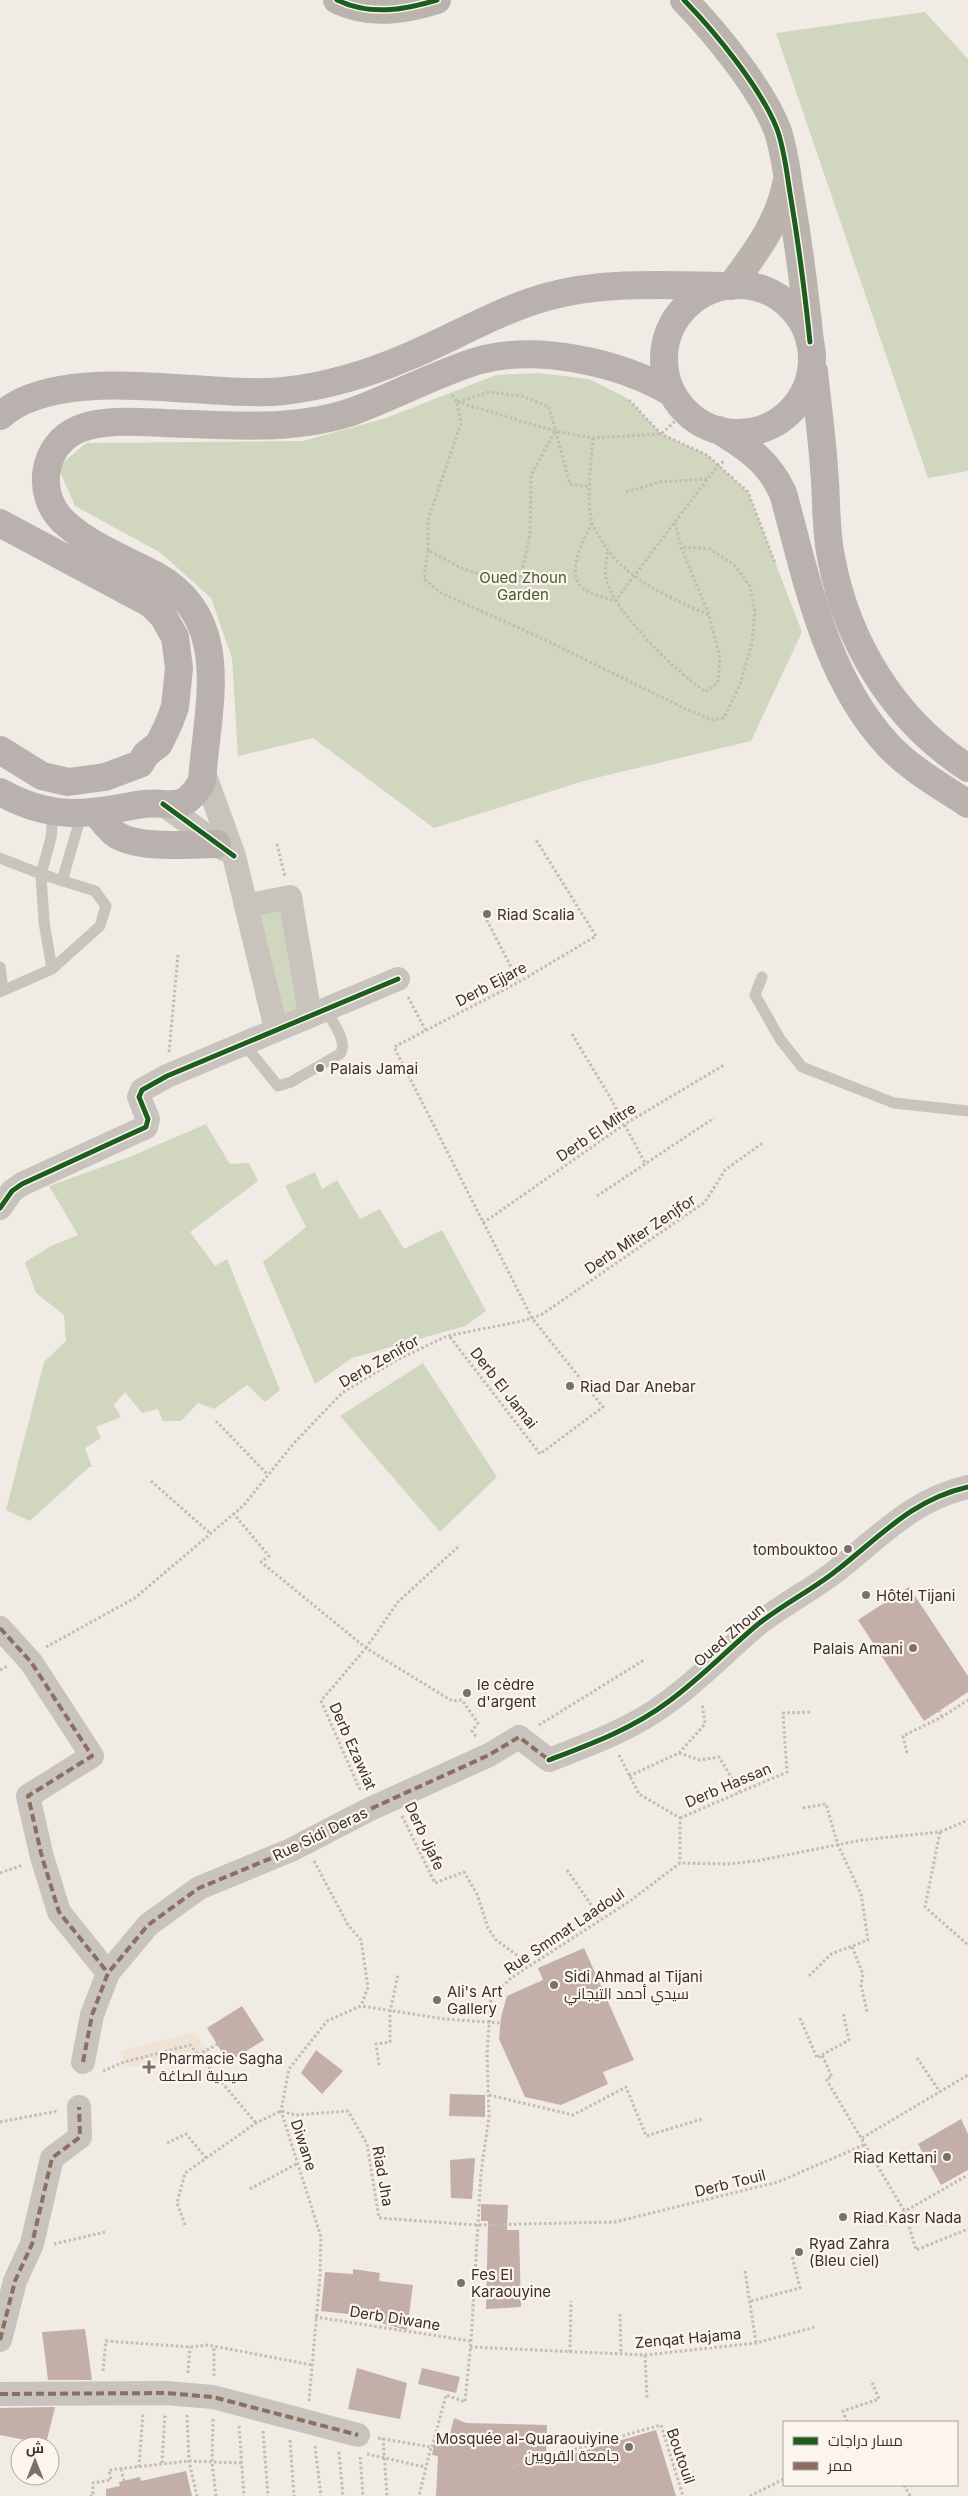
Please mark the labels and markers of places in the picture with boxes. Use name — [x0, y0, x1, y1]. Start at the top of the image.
place label: Riad Scalia — [497, 905, 575, 924]
marker: Riad Scalia — [481, 908, 493, 920]
place label: Palais Jamai — [330, 1059, 418, 1078]
marker: Palais Jamai — [314, 1062, 326, 1074]
place label: Riad Dar Anebar — [580, 1377, 696, 1396]
marker: Riad Dar Anebar — [564, 1380, 576, 1392]
place label: tombouktoo — [753, 1540, 838, 1559]
marker: tombouktoo — [842, 1543, 854, 1555]
place label: Hôtel Tijani — [876, 1586, 955, 1605]
marker: Hôtel Tijani — [860, 1589, 872, 1601]
place label: Palais Amani — [813, 1639, 903, 1658]
marker: Palais Amani — [907, 1642, 919, 1654]
place label: le cèdre d'argent — [477, 1675, 536, 1711]
marker: le cèdre d'argent — [461, 1687, 473, 1699]
place label: Sidi Ahmad al Tijani سيدي أحمد التيجاني — [564, 1967, 703, 2006]
marker: Sidi Ahmad al Tijani سيدي أحمد التيجاني — [548, 1979, 560, 1991]
place label: Ali's Art Gallery — [447, 1982, 502, 2018]
marker: Ali's Art Gallery — [431, 1994, 443, 2006]
place label: Pharmacie Sagha صيدلية الصاغة — [159, 2049, 283, 2085]
marker: Pharmacie Sagha صيدلية الصاغة — [143, 2061, 155, 2073]
place label: Riad Kettani — [853, 2148, 937, 2167]
marker: Riad Kettani — [941, 2151, 953, 2163]
place label: Riad Kasr Nada — [853, 2208, 962, 2227]
marker: Riad Kasr Nada — [837, 2211, 849, 2223]
place label: Ryad Zahra (Bleu ciel) — [809, 2234, 890, 2270]
marker: Ryad Zahra (Bleu ciel) — [793, 2246, 805, 2258]
place label: Fes El Karaouyine — [471, 2265, 551, 2301]
marker: Fes El Karaouyine — [455, 2277, 467, 2289]
place label: Mosquée al-Quaraouiyine جامعة القرويين — [436, 2429, 619, 2466]
marker: Mosquée al-Quaraouiyine جامعة القرويين — [623, 2441, 635, 2453]

